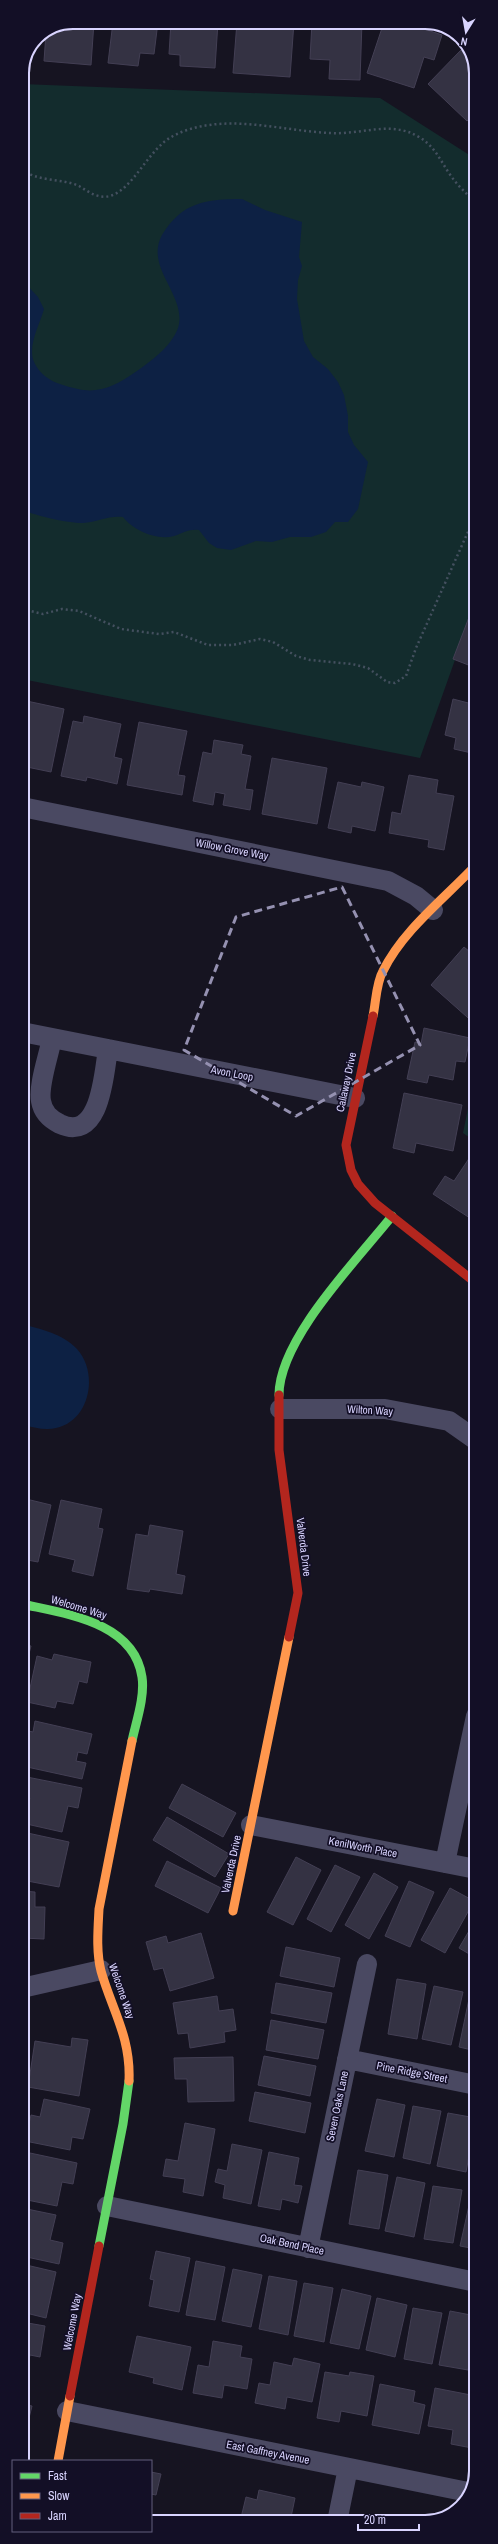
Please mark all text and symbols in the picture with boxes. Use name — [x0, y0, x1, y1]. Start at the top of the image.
north arrow — [446, 12, 486, 52]
text: N — [460, 34, 469, 49]
street label: Willow Grove Way — [194, 835, 270, 863]
street label: Callaway Drive — [333, 1051, 359, 1113]
street label: Avon Loop — [209, 1062, 254, 1084]
street label: Wilton Way — [347, 1402, 394, 1418]
street label: Valverda Drive — [293, 1517, 315, 1577]
street label: Welcome Way — [49, 1592, 109, 1622]
street label: KenilWorth Place — [328, 1833, 398, 1861]
street label: Valverda Drive — [218, 1834, 244, 1894]
street label: Welcome Way — [106, 1961, 138, 2021]
street label: Pine Ridge Street — [375, 2058, 449, 2086]
street label: Seven Oaks Lane — [323, 2069, 351, 2143]
street label: Oak Bend Place — [259, 2230, 325, 2258]
street label: Welcome Way — [60, 2292, 84, 2352]
street label: East Gaffney Avenue — [225, 2437, 311, 2467]
legend — [12, 2460, 152, 2532]
text: Fast — [48, 2468, 67, 2484]
text: Slow — [48, 2488, 70, 2504]
scale bar — [358, 2506, 419, 2532]
text: Jam — [48, 2508, 67, 2524]
text: 20 m — [364, 2512, 386, 2528]

